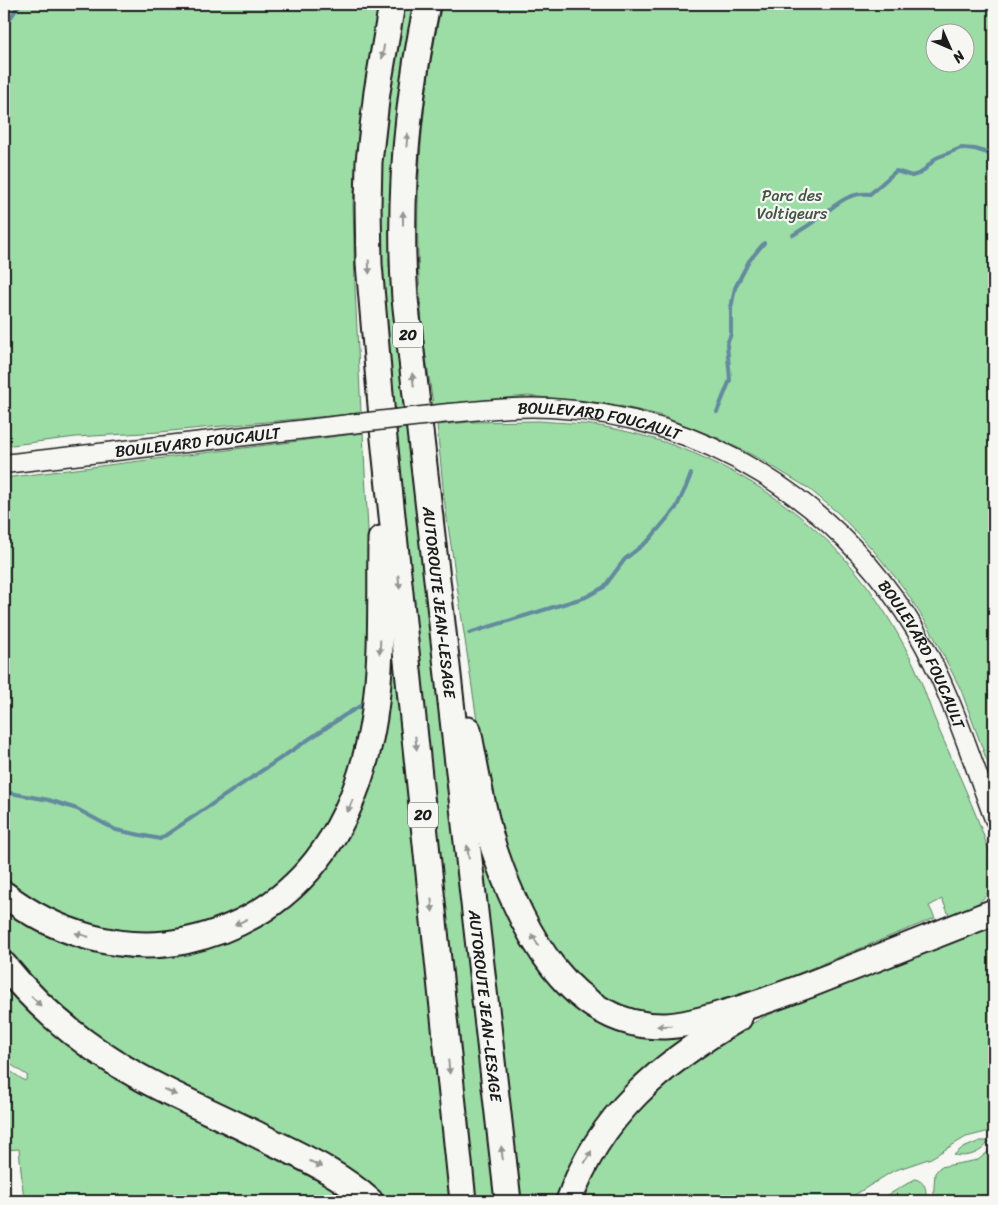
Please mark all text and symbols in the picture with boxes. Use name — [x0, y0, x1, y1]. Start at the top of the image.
north arrow — [926, 22, 976, 72]
one-way arrow — [379, 44, 387, 60]
text: N — [946, 44, 972, 69]
one-way arrow — [403, 132, 411, 148]
park label: Parc des Voltigeurs — [757, 181, 828, 228]
one-way arrow — [399, 209, 407, 225]
one-way arrow — [366, 259, 374, 275]
road number: 20 — [393, 322, 423, 348]
one-way arrow — [409, 371, 417, 387]
street label: BOULEVARD FOUCAULT — [517, 393, 687, 449]
street label: BOULEVARD FOUCAULT — [113, 418, 283, 466]
street label: AUTOROUTE JEAN-LESAGE — [414, 504, 465, 701]
street label: BOULEVARD FOUCAULT — [871, 573, 974, 734]
one-way arrow — [395, 574, 403, 590]
one-way arrow — [375, 640, 383, 656]
one-way arrow — [412, 736, 420, 752]
one-way arrow — [345, 799, 353, 813]
road number: 20 — [408, 802, 438, 828]
one-way arrow — [464, 844, 472, 860]
one-way arrow — [428, 897, 436, 913]
street label: AUTOROUTE JEAN-LESAGE — [460, 907, 511, 1104]
one-way arrow — [233, 917, 248, 926]
one-way arrow — [75, 931, 90, 939]
one-way arrow — [531, 934, 540, 947]
one-way arrow — [30, 995, 42, 1007]
one-way arrow — [655, 1022, 671, 1030]
one-way arrow — [445, 1059, 453, 1075]
one-way arrow — [163, 1088, 177, 1096]
one-way arrow — [498, 1145, 506, 1161]
one-way arrow — [584, 1149, 592, 1164]
one-way arrow — [308, 1160, 323, 1168]

